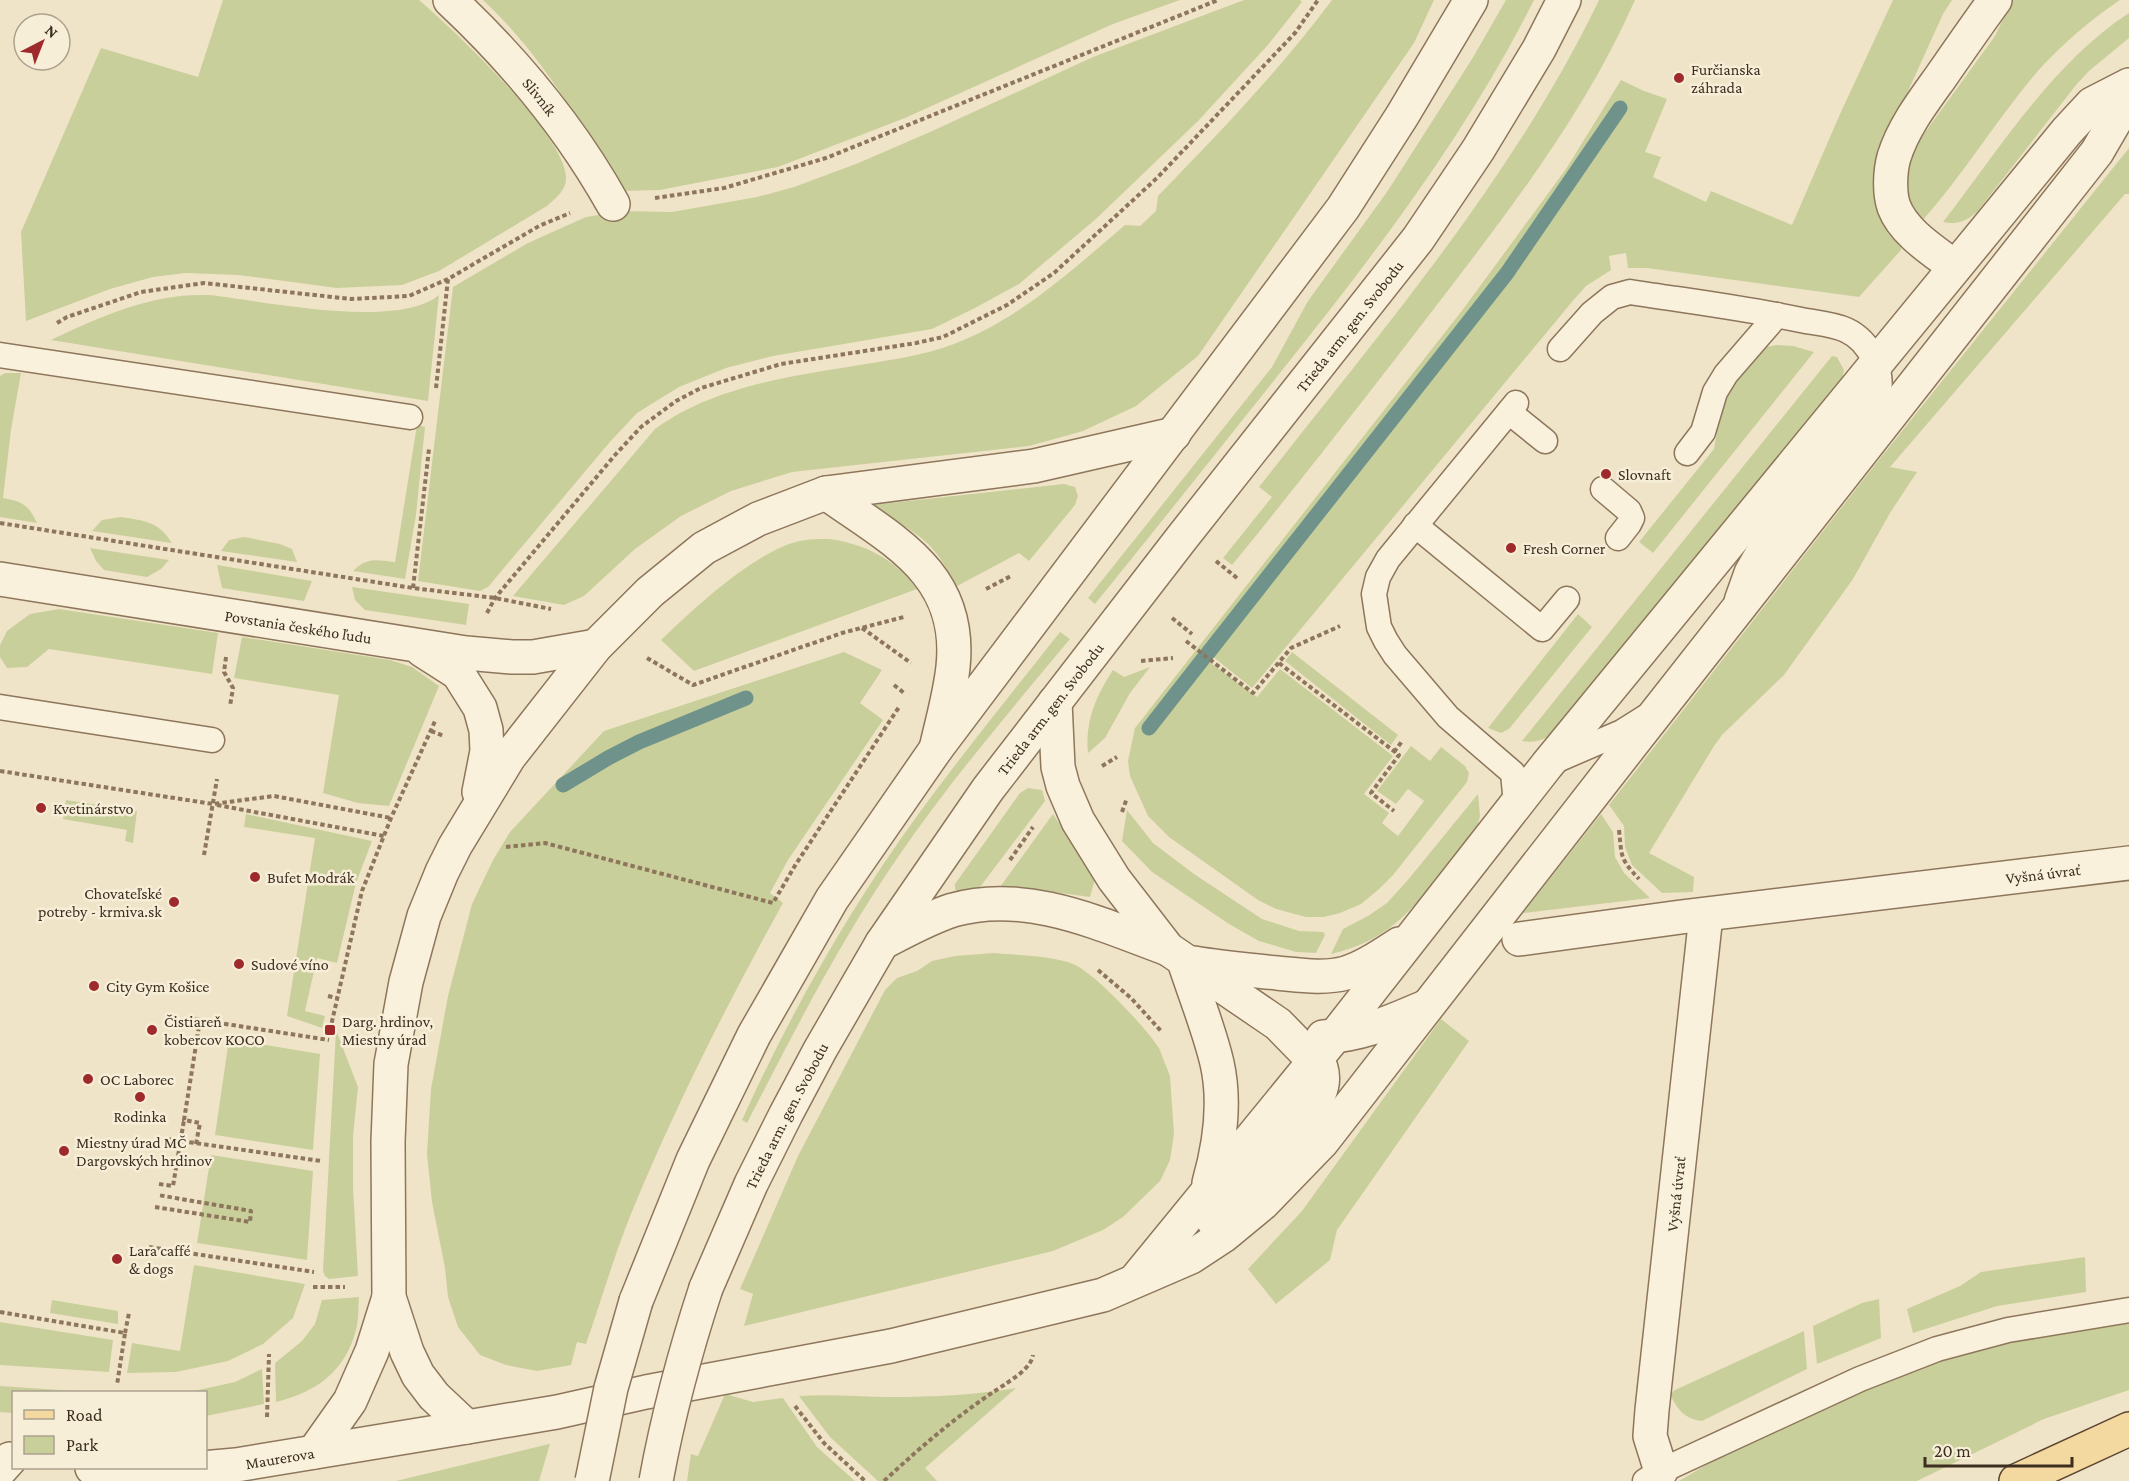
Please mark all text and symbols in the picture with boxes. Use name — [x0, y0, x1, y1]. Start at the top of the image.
north arrow — [12, 12, 72, 72]
text: N — [42, 21, 62, 41]
place label: Furčianska záhrada — [1691, 61, 1761, 96]
marker: Furčianska záhrada — [1672, 71, 1686, 85]
street label: Slivník — [519, 74, 560, 119]
street label: Trieda arm. gen. Svobodu — [1293, 257, 1407, 395]
place label: Slovnaft — [1618, 466, 1672, 483]
marker: Slovnaft — [1599, 467, 1613, 481]
place label: Fresh Corner — [1523, 540, 1606, 557]
marker: Fresh Corner — [1504, 541, 1518, 555]
street label: Povstania českého ľudu — [223, 607, 373, 647]
street label: Trieda arm. gen. Svobodu — [994, 639, 1107, 779]
place label: Kvetinárstvo — [53, 800, 134, 817]
marker: Kvetinárstvo — [34, 801, 48, 815]
street label: Vyšná úvrať — [2005, 861, 2082, 887]
place label: Bufet Modrák — [267, 869, 355, 886]
marker: Bufet Modrák — [248, 870, 262, 884]
place label: Chovateľské potreby - krmiva.sk — [38, 885, 162, 921]
marker: Chovateľské potreby - krmiva.sk — [167, 895, 181, 909]
place label: Sudové víno — [251, 956, 329, 973]
marker: Sudové víno — [232, 957, 246, 971]
place label: City Gym Košice — [106, 978, 209, 996]
marker: City Gym Košice — [87, 979, 101, 993]
place label: Čistiareň kobercov KOCO — [164, 1013, 265, 1048]
place label: Darg. hrdinov, Miestny úrad — [342, 1013, 433, 1049]
marker: Čistiareň kobercov KOCO — [145, 1023, 159, 1037]
marker: Darg. hrdinov, Miestny úrad — [323, 1023, 337, 1037]
street label: Trieda arm. gen. Svobodu — [742, 1039, 832, 1192]
place label: OC Laborec — [100, 1071, 174, 1088]
marker: OC Laborec — [81, 1072, 95, 1086]
marker: Rodinka — [133, 1090, 147, 1104]
place label: Rodinka — [114, 1108, 167, 1125]
place label: Miestny úrad MČ Dargovských hrdinov — [76, 1134, 212, 1170]
marker: Miestny úrad MČ Dargovských hrdinov — [57, 1144, 71, 1158]
street label: Vyšná úvrať — [1664, 1155, 1689, 1232]
place label: Lara caffé & dogs — [129, 1242, 191, 1278]
marker: Lara caffé & dogs — [110, 1252, 124, 1266]
legend — [12, 1391, 207, 1469]
text: Road — [66, 1405, 103, 1425]
scale bar — [1925, 1430, 2072, 1468]
text: Park — [66, 1435, 98, 1455]
text: 20 m — [1934, 1441, 1971, 1461]
street label: Maurerova — [244, 1444, 316, 1472]

